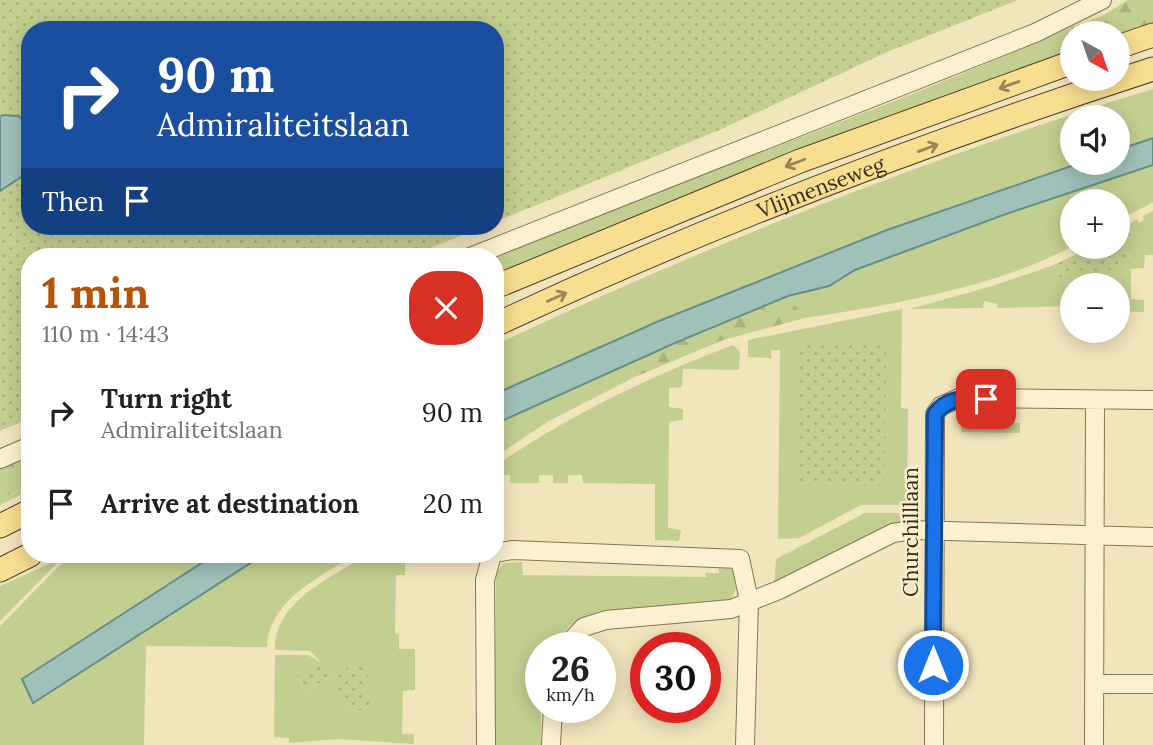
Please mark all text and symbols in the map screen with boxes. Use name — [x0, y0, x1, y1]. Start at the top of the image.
north arrow — [1060, 21, 1130, 91]
map controls — [1060, 21, 1130, 343]
text: 90 m — [157, 43, 274, 105]
icon: right — [42, 49, 133, 140]
one-way arrow — [998, 80, 1020, 92]
text: Admiraliteitslaan — [157, 104, 410, 145]
button: sound — [1060, 105, 1130, 175]
one-way arrow — [916, 141, 938, 153]
street label: Vlijmenseweg — [752, 150, 889, 224]
one-way arrow — [785, 158, 806, 171]
icon: arrive — [118, 182, 156, 220]
text: Then — [42, 185, 104, 218]
button: + — [1060, 189, 1130, 259]
text: 1 min — [42, 266, 149, 320]
button: close — [409, 271, 483, 345]
button: − — [1060, 273, 1130, 343]
one-way arrow — [546, 289, 568, 302]
text: 110 m · 14:43 — [42, 319, 169, 348]
pin — [956, 369, 1016, 429]
icon: arrive — [967, 380, 1005, 418]
text: Turn right — [101, 382, 232, 415]
icon: right — [42, 394, 80, 432]
text: 90 m — [422, 396, 483, 429]
text: Admiraliteitslaan — [101, 415, 283, 444]
street label: Churchilllaan — [897, 467, 924, 597]
icon: arrive — [42, 485, 80, 523]
text: Arrive at destination — [101, 487, 359, 520]
text: 20 m — [423, 487, 483, 520]
position arrow — [896, 628, 970, 702]
speed limit sign: 30 — [630, 632, 721, 723]
text: 26 — [551, 646, 590, 691]
text: km/h — [546, 683, 595, 706]

